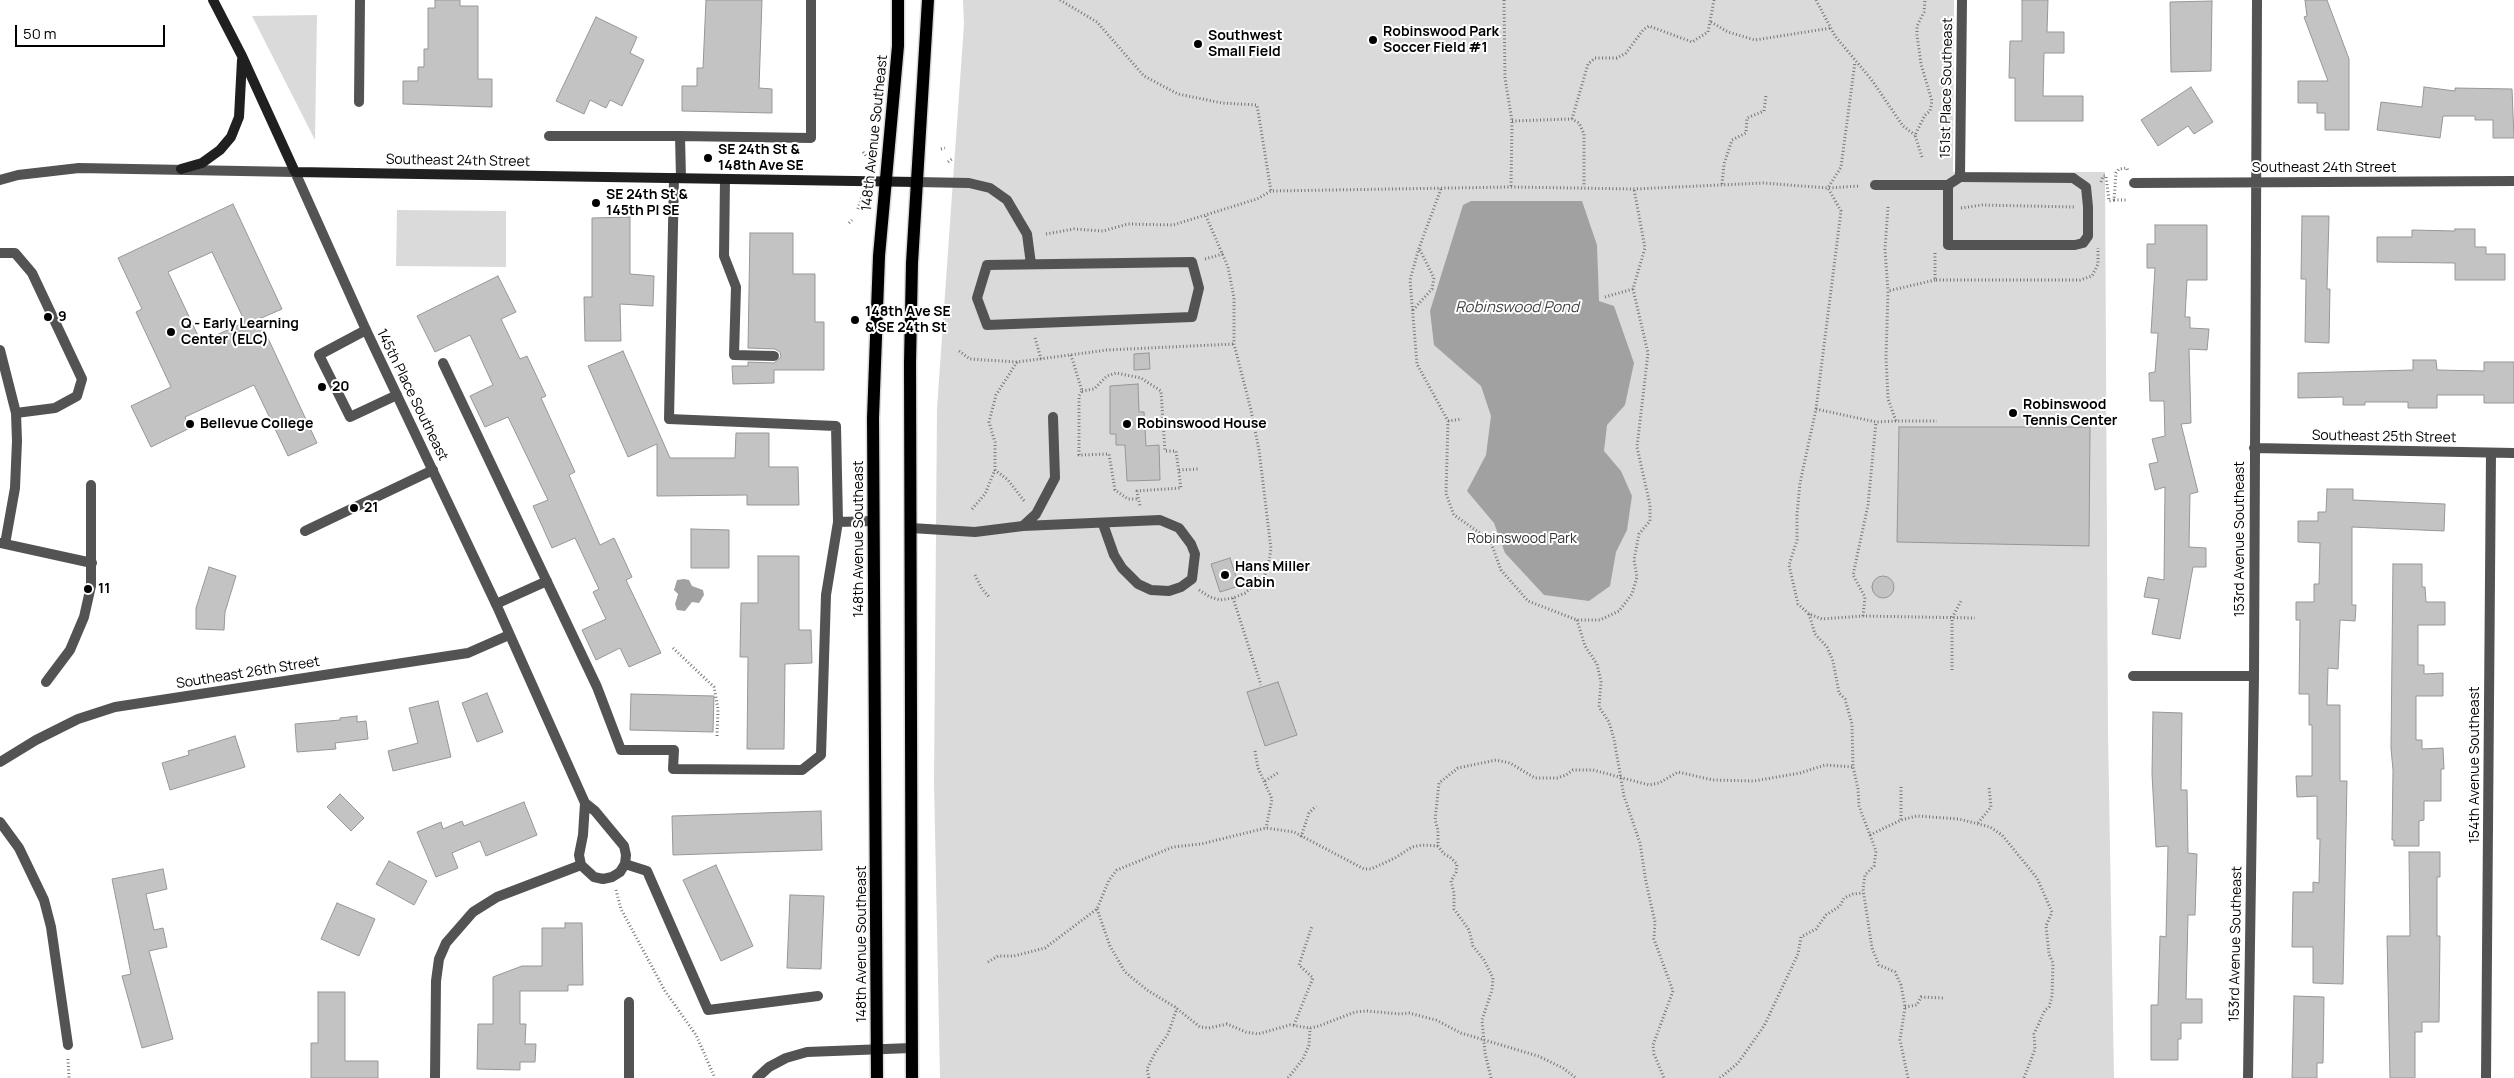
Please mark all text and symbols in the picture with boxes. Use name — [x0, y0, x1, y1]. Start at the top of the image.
scale bar — [18, 15, 168, 47]
street label: 151st Place Southeast — [1937, 18, 1957, 158]
text: 50 m — [23, 23, 57, 44]
place label: Robinswood Park Soccer Field #1 — [1383, 24, 1499, 56]
place label: Southwest Small Field — [1208, 28, 1282, 60]
marker: Robinswood Park Soccer Field #1 — [1367, 34, 1379, 46]
marker: Southwest Small Field — [1192, 38, 1204, 50]
street label: 148th Avenue Southeast — [858, 54, 892, 212]
place label: SE 24th St & 148th Ave SE — [718, 142, 804, 174]
street label: Southeast 24th Street — [386, 151, 530, 171]
marker: SE 24th St & 148th Ave SE — [702, 152, 714, 164]
street label: Southeast 24th Street — [2252, 160, 2396, 176]
place label: SE 24th St & 145th Pl SE — [606, 187, 688, 220]
marker: SE 24th St & 145th Pl SE — [590, 197, 602, 209]
water label: Robinswood Pond — [1455, 299, 1579, 317]
place label: 148th Ave SE & SE 24th St — [865, 304, 951, 336]
place label: 9 — [58, 309, 67, 325]
marker: 9 — [42, 311, 54, 323]
marker: 148th Ave SE & SE 24th St — [849, 314, 861, 326]
place label: Q - Early Learning Center (ELC) — [181, 316, 299, 348]
marker: Q - Early Learning Center (ELC) — [165, 326, 177, 338]
street label: 145th Place Southeast — [373, 326, 451, 464]
place label: 20 — [332, 379, 350, 395]
marker: 20 — [316, 381, 328, 393]
place label: Robinswood Tennis Center — [2023, 397, 2117, 430]
marker: Robinswood Tennis Center — [2007, 407, 2019, 419]
place label: Bellevue College — [200, 416, 313, 432]
place label: Robinswood House — [1137, 416, 1267, 432]
marker: Bellevue College — [184, 418, 196, 430]
marker: Robinswood House — [1121, 418, 1133, 430]
street label: Southeast 25th Street — [2312, 427, 2456, 447]
street label: 148th Avenue Southeast — [851, 460, 867, 618]
street label: 153rd Avenue Southeast — [2232, 461, 2248, 617]
place label: 21 — [364, 500, 378, 516]
marker: 21 — [348, 502, 360, 514]
park label: Robinswood Park — [1467, 531, 1577, 547]
place label: Hans Miller Cabin — [1235, 559, 1310, 592]
marker: Hans Miller Cabin — [1219, 569, 1231, 581]
place label: 11 — [98, 581, 110, 597]
marker: 11 — [82, 583, 94, 595]
street label: Southeast 26th Street — [175, 653, 321, 693]
street label: 154th Avenue Southeast — [2467, 686, 2483, 844]
street label: 148th Avenue Southeast — [854, 865, 870, 1023]
street label: 153rd Avenue Southeast — [2226, 866, 2246, 1022]

